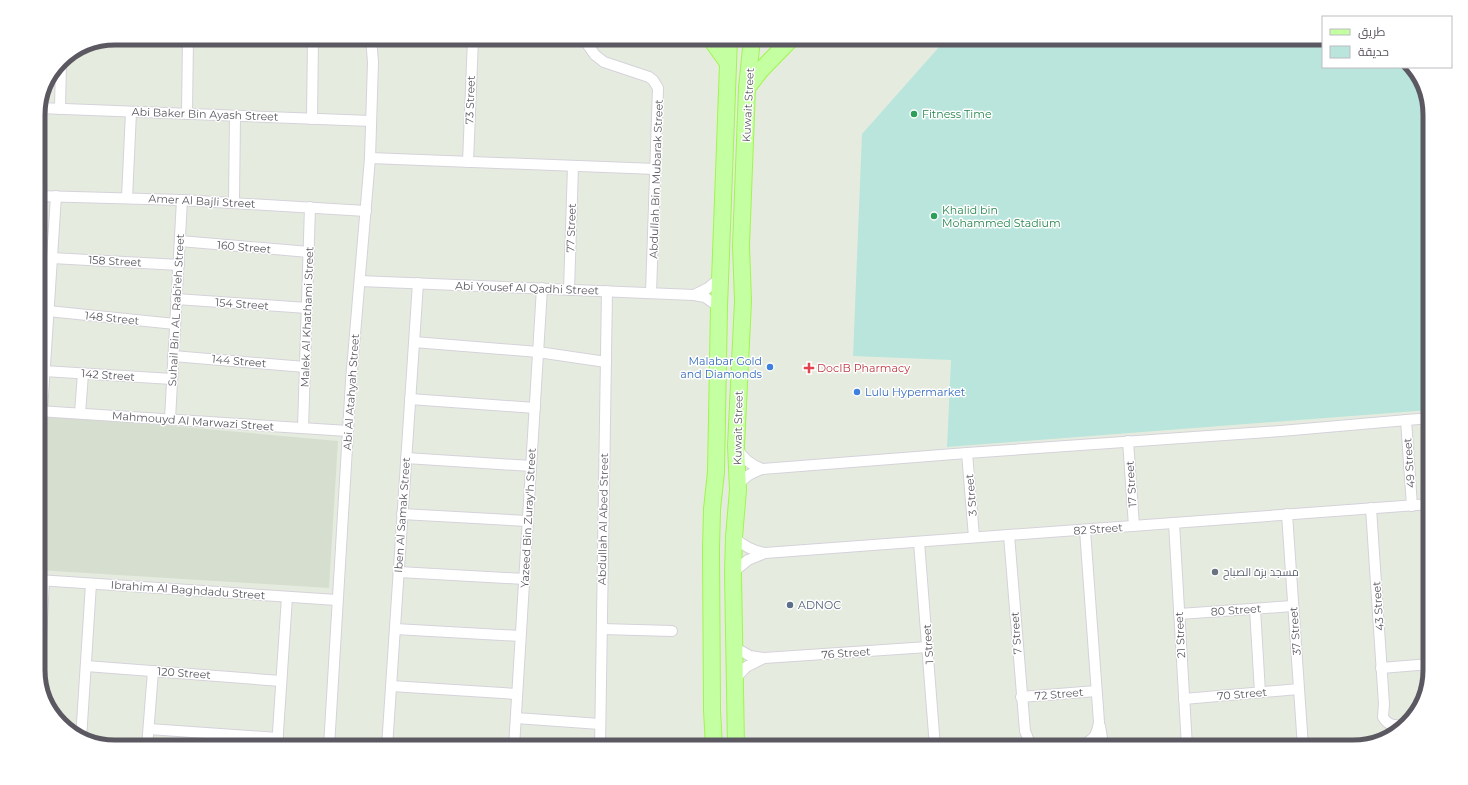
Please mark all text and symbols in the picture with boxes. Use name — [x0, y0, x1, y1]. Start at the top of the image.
legend — [1322, 16, 1452, 68]
text: طريق — [1358, 24, 1386, 39]
text: حديقة — [1358, 44, 1389, 59]
street label: Kuwait Street — [739, 67, 757, 143]
street label: 73 Street — [462, 75, 478, 125]
street label: Abdullah Bin Mubarak Street — [646, 99, 666, 259]
street label: Abi Baker Bin Ayash Street — [131, 104, 279, 124]
place label: Fitness Time — [922, 107, 992, 121]
marker: Fitness Time — [909, 109, 919, 119]
street label: Amer Al Bajli Street — [148, 191, 256, 211]
street label: 77 Street — [563, 203, 579, 253]
place label: Khalid bin Mohammed Stadium — [942, 203, 1061, 230]
marker: Khalid bin Mohammed Stadium — [929, 211, 939, 221]
street label: Suhail Bin AL Rabi'eh Street — [165, 233, 187, 387]
street label: 160 Street — [216, 238, 272, 256]
street label: Malek Al Khathami Street — [298, 246, 316, 388]
street label: 158 Street — [88, 253, 143, 269]
street label: Abi Yousef Al Qadhi Street — [455, 278, 600, 298]
street label: 154 Street — [215, 295, 270, 313]
street label: 148 Street — [84, 308, 140, 328]
street label: Abi Al Atahyah Street — [340, 333, 362, 451]
street label: 144 Street — [211, 352, 267, 370]
place label: Malabar Gold and Diamonds — [680, 354, 763, 381]
place label: DocIB Pharmacy — [817, 361, 910, 375]
marker: Malabar Gold and Diamonds — [765, 362, 775, 372]
marker: DocIB Pharmacy — [804, 363, 814, 373]
street label: 142 Street — [81, 366, 136, 384]
place label: Lulu Hypermarket — [865, 385, 966, 399]
marker: Lulu Hypermarket — [852, 387, 862, 397]
street label: Kuwait Street — [730, 390, 746, 465]
street label: Mahmouyd Al Marwazi Street — [111, 408, 275, 434]
street label: 49 Street — [1400, 437, 1418, 488]
street label: Yazeed Bin Zuray'h Street — [517, 447, 539, 588]
street label: Abdullah Al Abed Street — [595, 452, 611, 585]
street label: Iben Al Samak Street — [391, 456, 413, 573]
street label: 17 Street — [1122, 460, 1140, 508]
street label: 3 Street — [962, 473, 980, 517]
street label: 82 Street — [1073, 520, 1124, 538]
place label: مسجد بزة الصباح — [1223, 565, 1299, 580]
marker: مسجد بزة الصباح — [1210, 567, 1220, 577]
street label: Ibrahim Al Baghdadu Street — [110, 578, 266, 602]
street label: 43 Street — [1369, 580, 1387, 631]
place label: ADNOC — [798, 598, 841, 612]
marker: ADNOC — [785, 600, 795, 610]
street label: 80 Street — [1210, 601, 1262, 619]
street label: 37 Street — [1286, 606, 1304, 656]
street label: 7 Street — [1007, 611, 1024, 655]
street label: 21 Street — [1172, 611, 1188, 659]
street label: 1 Street — [920, 623, 936, 664]
street label: 76 Street — [821, 644, 872, 662]
street label: 120 Street — [157, 664, 212, 682]
street label: 72 Street — [1034, 685, 1084, 703]
street label: 70 Street — [1217, 685, 1268, 703]

